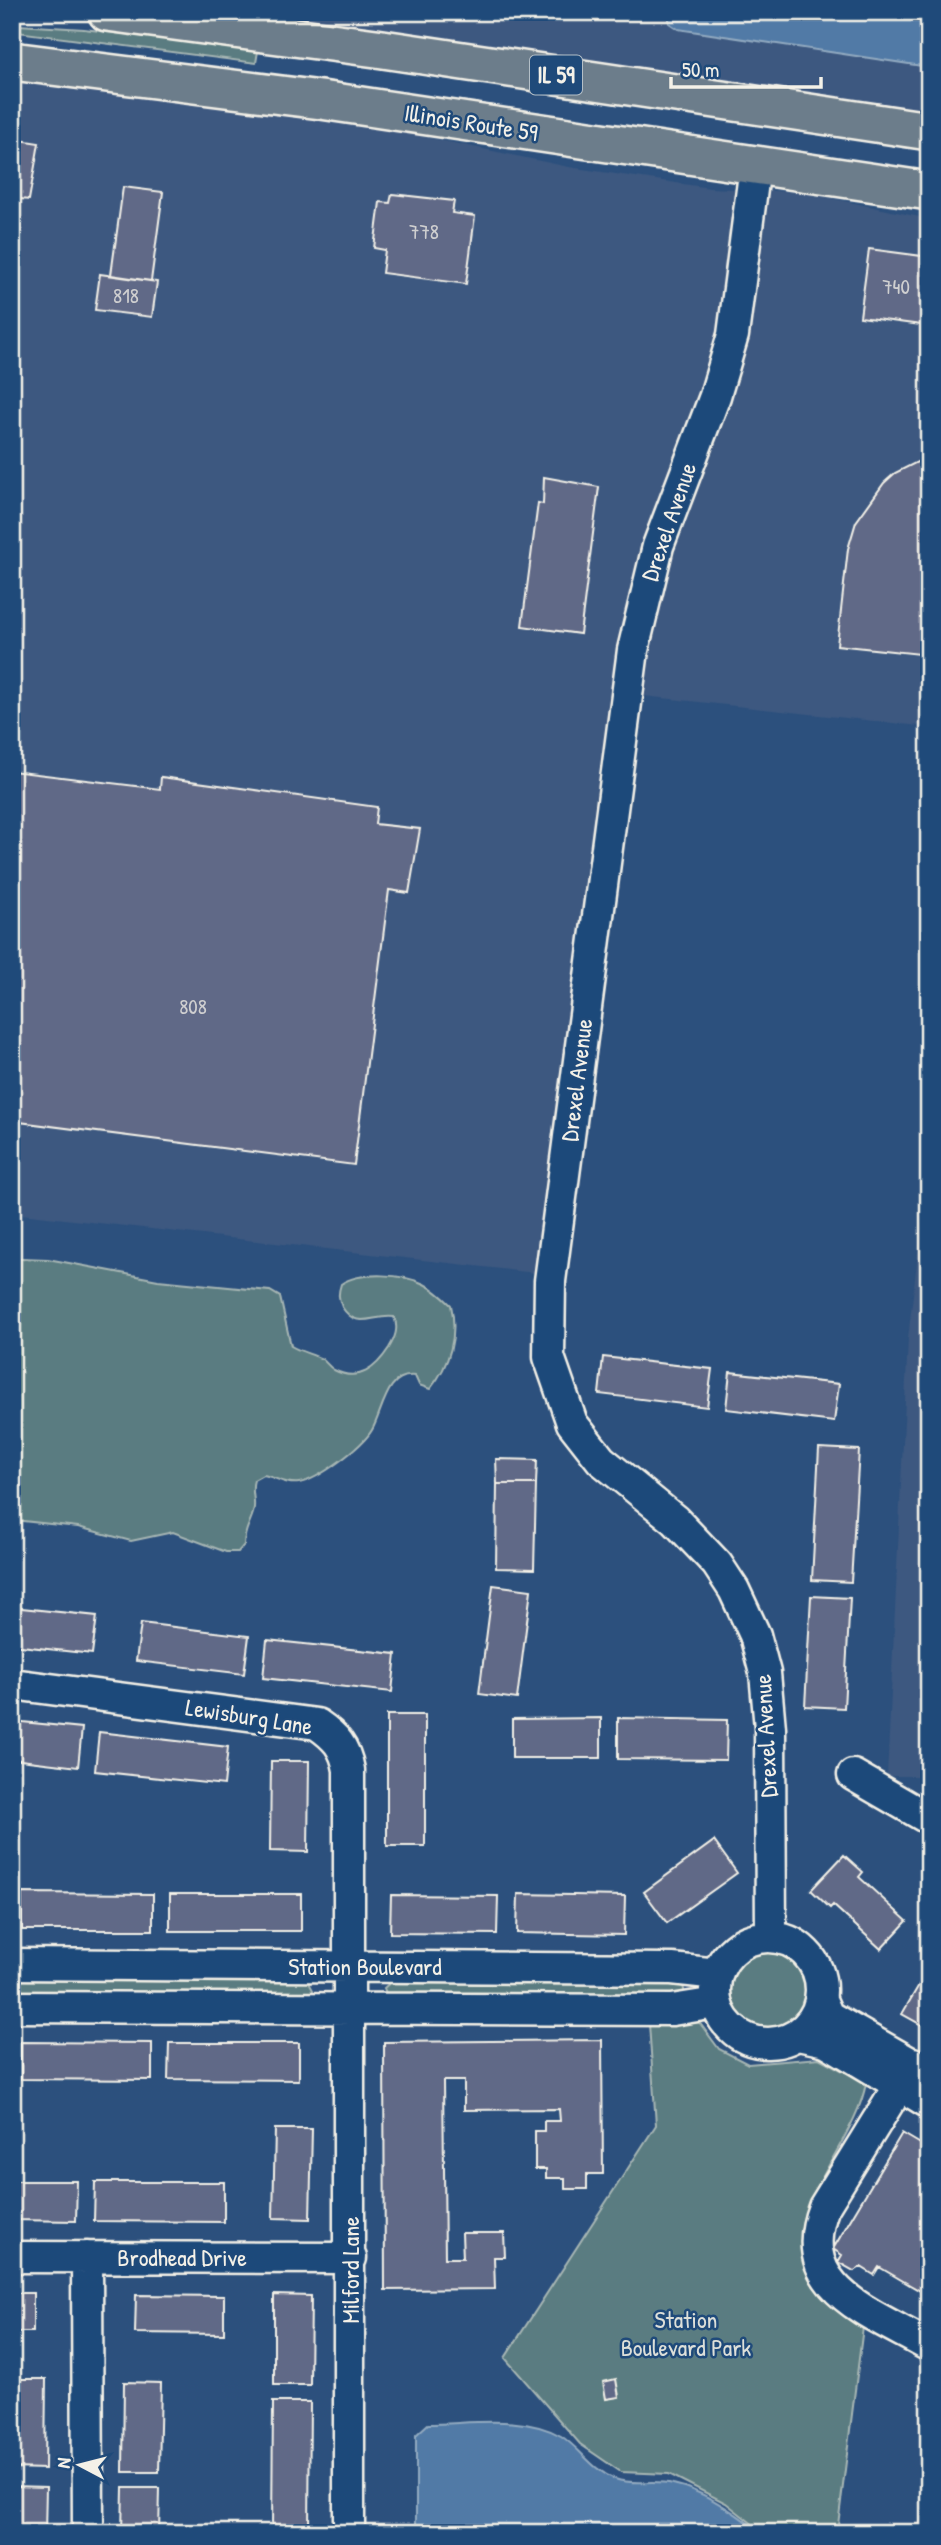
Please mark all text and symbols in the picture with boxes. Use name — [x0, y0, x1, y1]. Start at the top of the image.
scale bar — [671, 46, 822, 90]
road number: IL 59 — [530, 55, 582, 94]
text: 50 m — [682, 55, 719, 84]
street label: Illinois Route 59 — [402, 96, 540, 148]
house number: 778 — [409, 217, 439, 246]
house number: 740 — [882, 272, 910, 301]
house number: 818 — [113, 281, 139, 310]
street label: Drexel Avenue — [633, 458, 703, 585]
house number: 808 — [179, 992, 207, 1021]
street label: Drexel Avenue — [553, 1016, 599, 1143]
street label: Drexel Avenue — [746, 1673, 784, 1798]
street label: Lewisburg Lane — [184, 1690, 315, 1742]
street label: Station Boulevard — [288, 1950, 442, 1982]
street label: Milford Lane — [334, 2216, 366, 2324]
street label: Brodhead Drive — [117, 2241, 247, 2273]
park label: Station Boulevard Park — [621, 2303, 751, 2363]
north arrow — [46, 2430, 116, 2500]
text: N — [50, 2456, 77, 2470]

